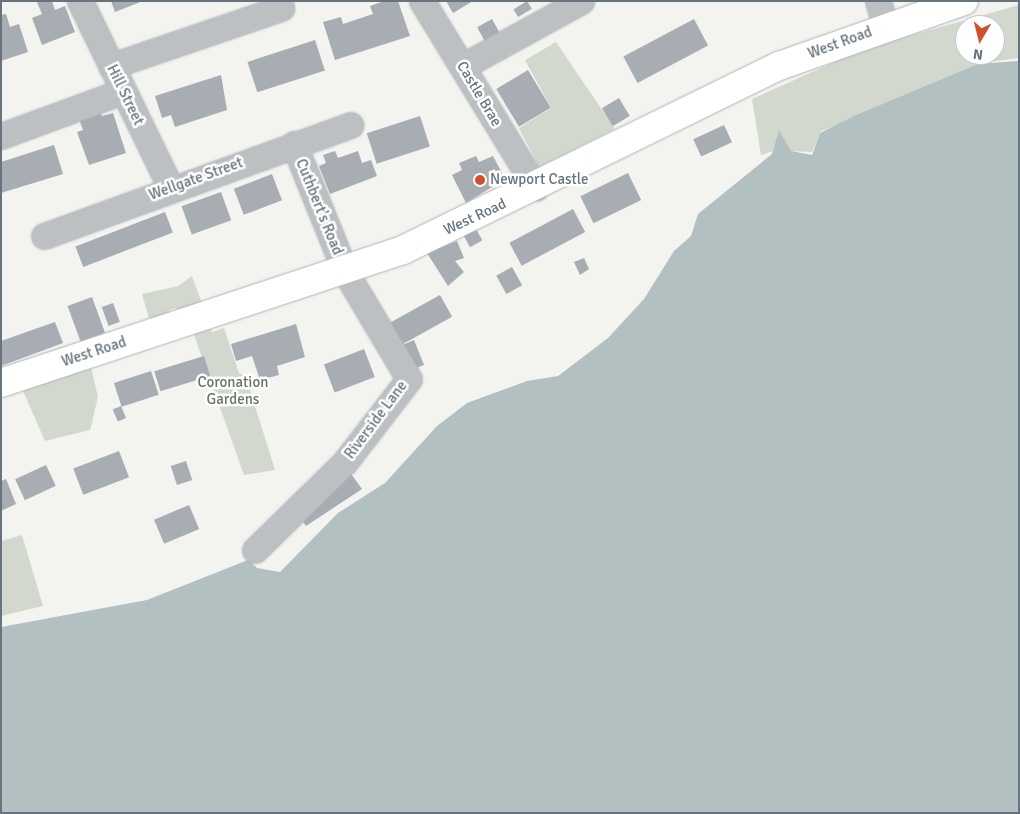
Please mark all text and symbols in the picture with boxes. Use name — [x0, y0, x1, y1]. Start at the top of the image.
north arrow — [955, 15, 1005, 65]
street label: West Road — [805, 23, 875, 63]
text: N — [972, 45, 984, 63]
street label: Castle Brae — [453, 58, 505, 130]
street label: Hill Street — [103, 62, 147, 128]
street label: Wellgate Street — [147, 154, 245, 204]
street label: Cuthbert's Road — [292, 156, 346, 258]
place label: Newport Castle — [490, 171, 589, 189]
marker: Newport Castle — [474, 174, 486, 186]
street label: West Road — [441, 195, 509, 239]
street label: West Road — [59, 333, 129, 371]
park label: Coronation Gardens — [198, 373, 268, 408]
street label: Riverside Lane — [341, 377, 411, 463]

